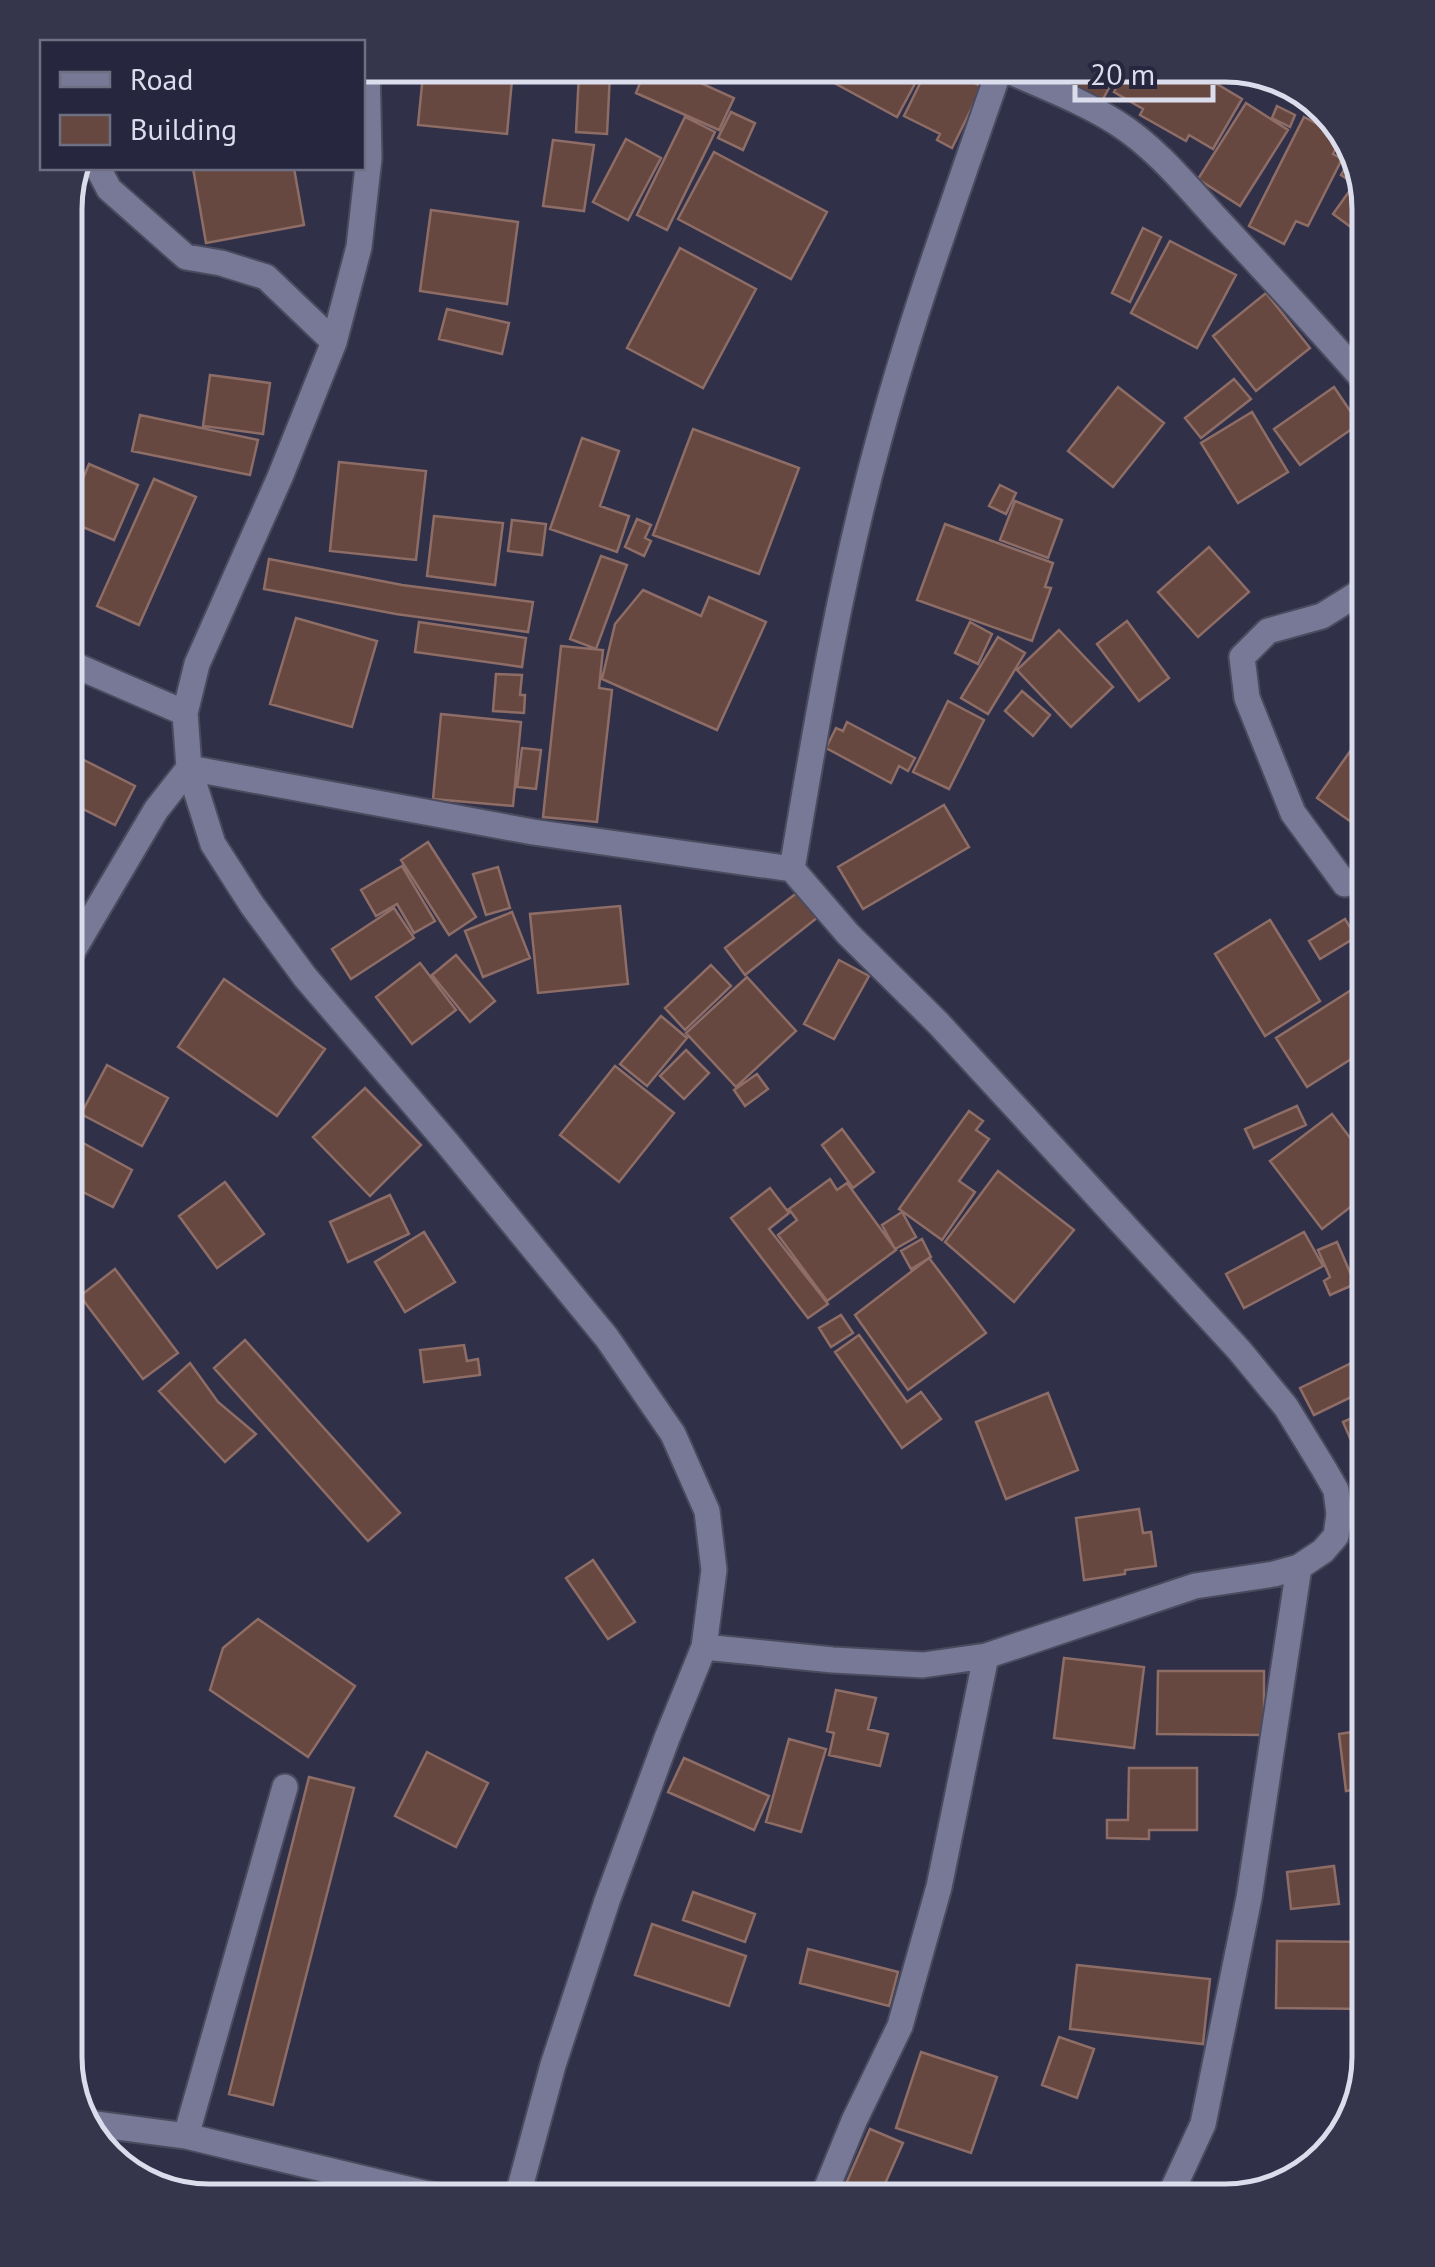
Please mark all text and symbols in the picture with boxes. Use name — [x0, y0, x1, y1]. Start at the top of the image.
legend — [40, 40, 365, 170]
scale bar — [1075, 40, 1212, 102]
text: 20 m — [1090, 54, 1155, 93]
text: Road — [130, 59, 194, 98]
text: Building — [130, 109, 237, 148]

